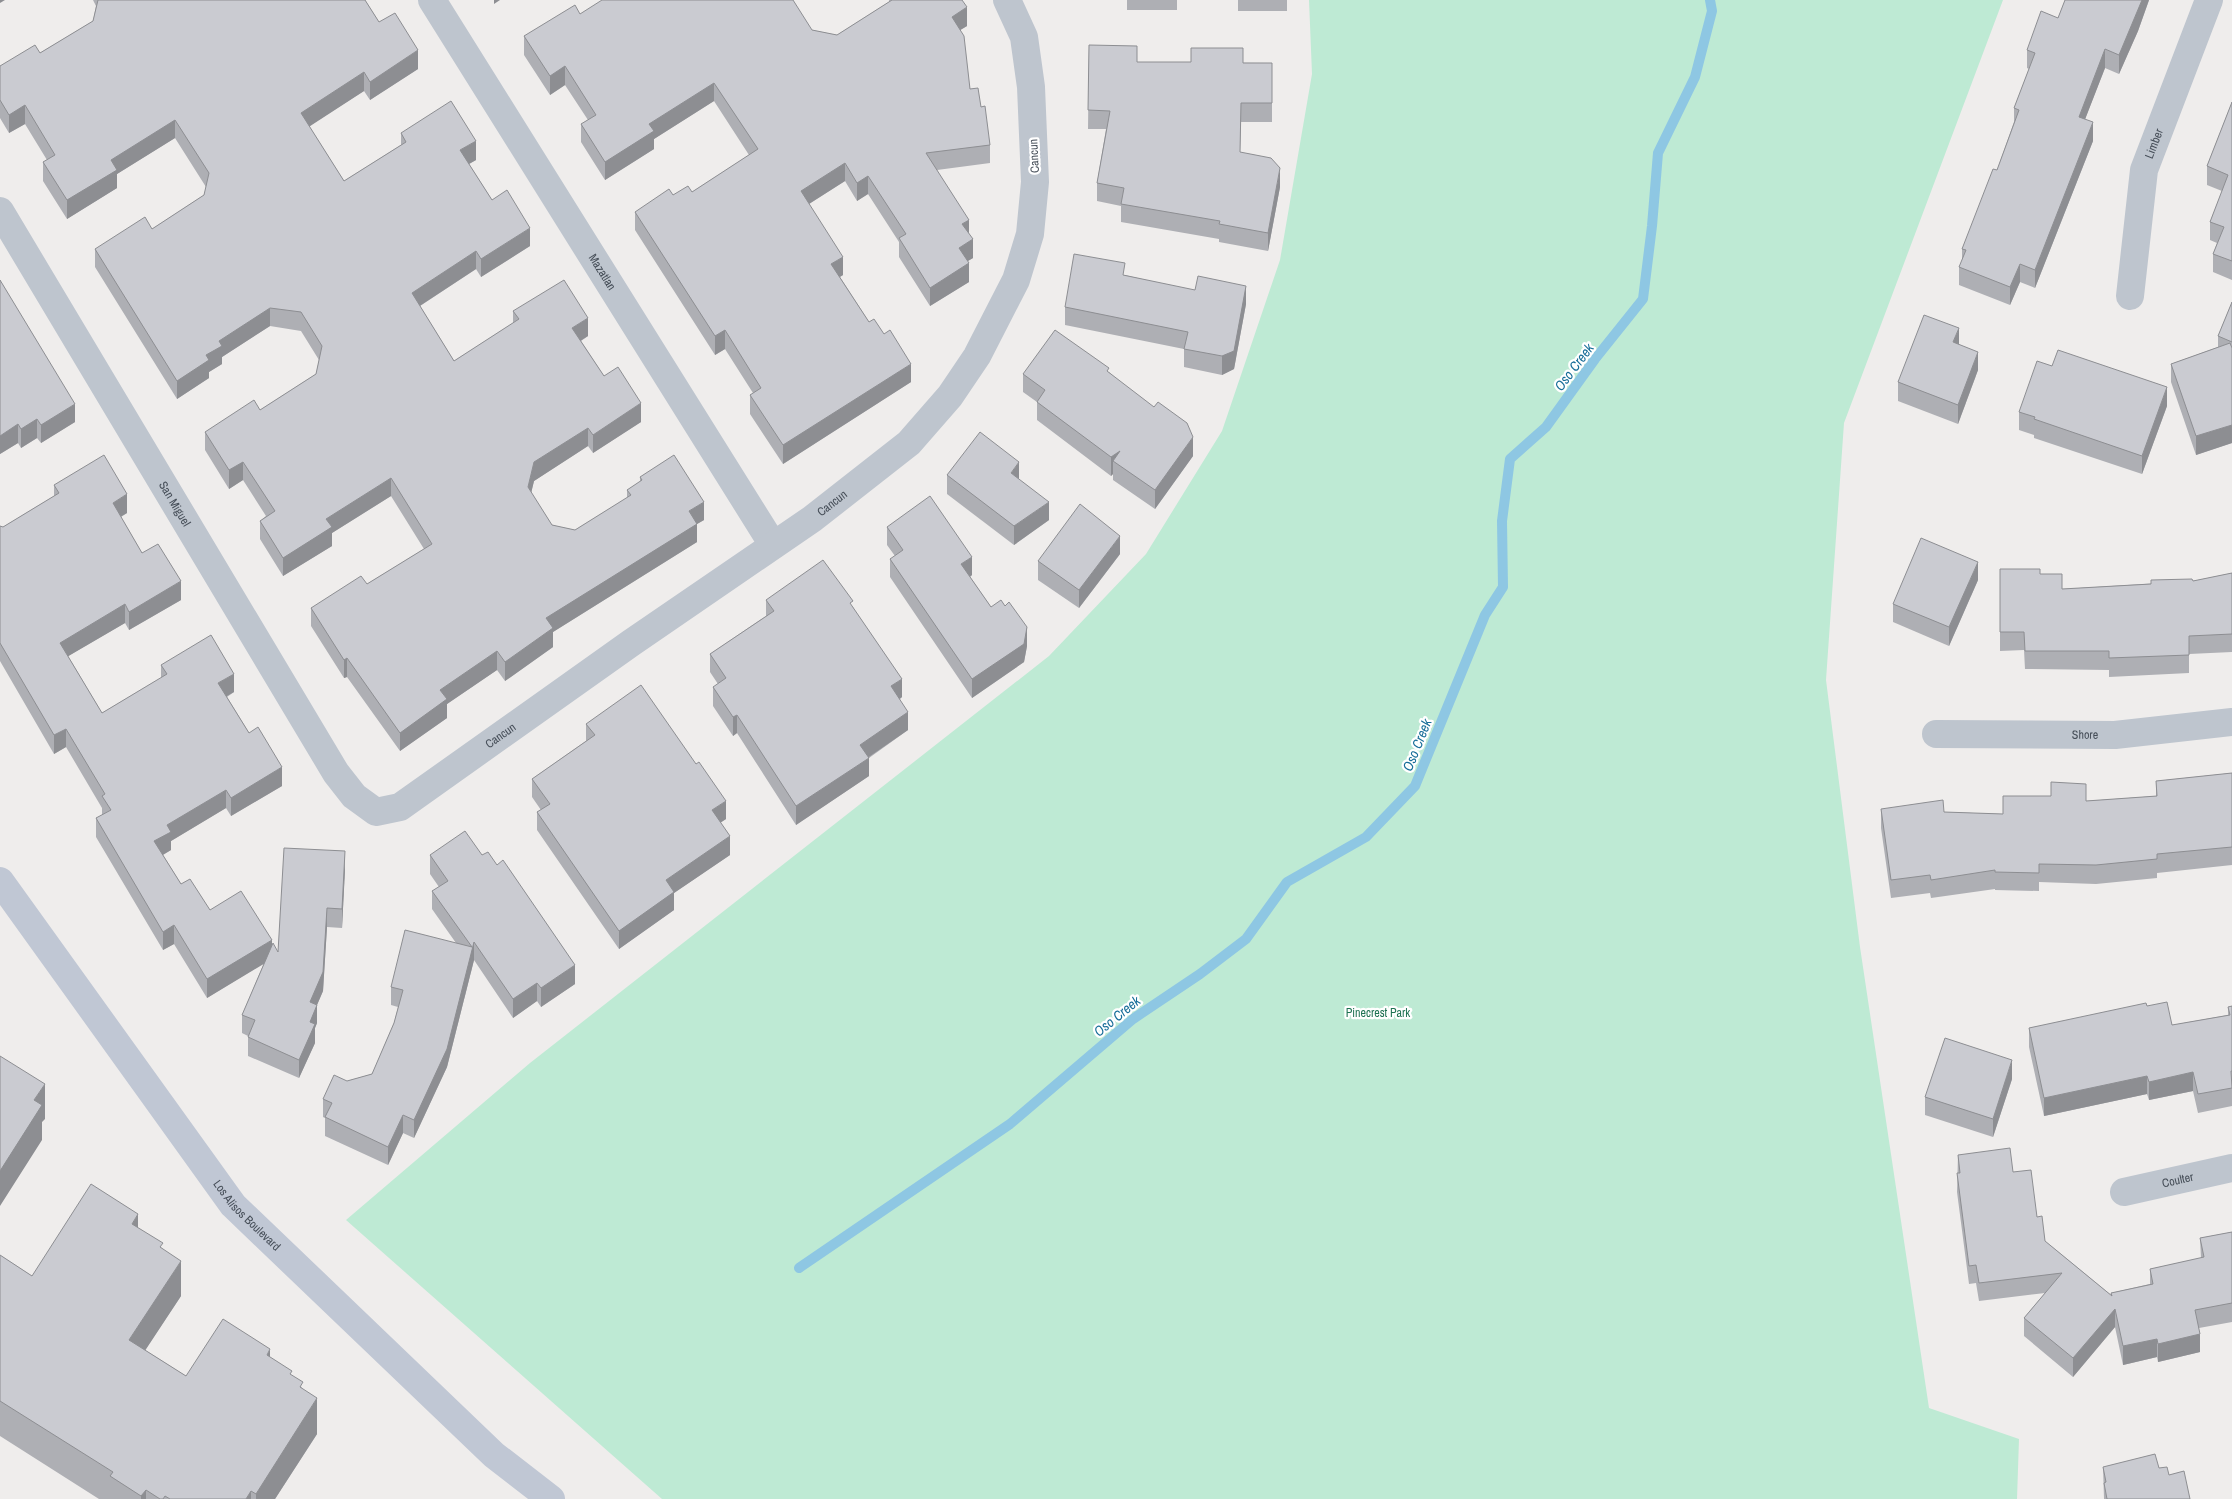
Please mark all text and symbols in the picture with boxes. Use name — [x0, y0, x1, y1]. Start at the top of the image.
street label: Limber — [2141, 126, 2167, 161]
street label: Cancun — [1025, 139, 1043, 173]
street label: Mazatlan — [585, 251, 620, 293]
water label: Oso Creek — [1550, 339, 1598, 394]
street label: San Miguel — [155, 478, 194, 529]
street label: Cancun — [814, 486, 850, 520]
water label: Oso Creek — [1398, 715, 1436, 774]
street label: Cancun — [482, 719, 519, 752]
street label: Shore — [2072, 727, 2098, 743]
water label: Oso Creek — [1090, 991, 1145, 1040]
park label: Pinecrest Park — [1346, 1005, 1410, 1021]
street label: Coulter — [2160, 1169, 2196, 1191]
street label: Los Alisos Boulevard — [210, 1177, 284, 1254]

